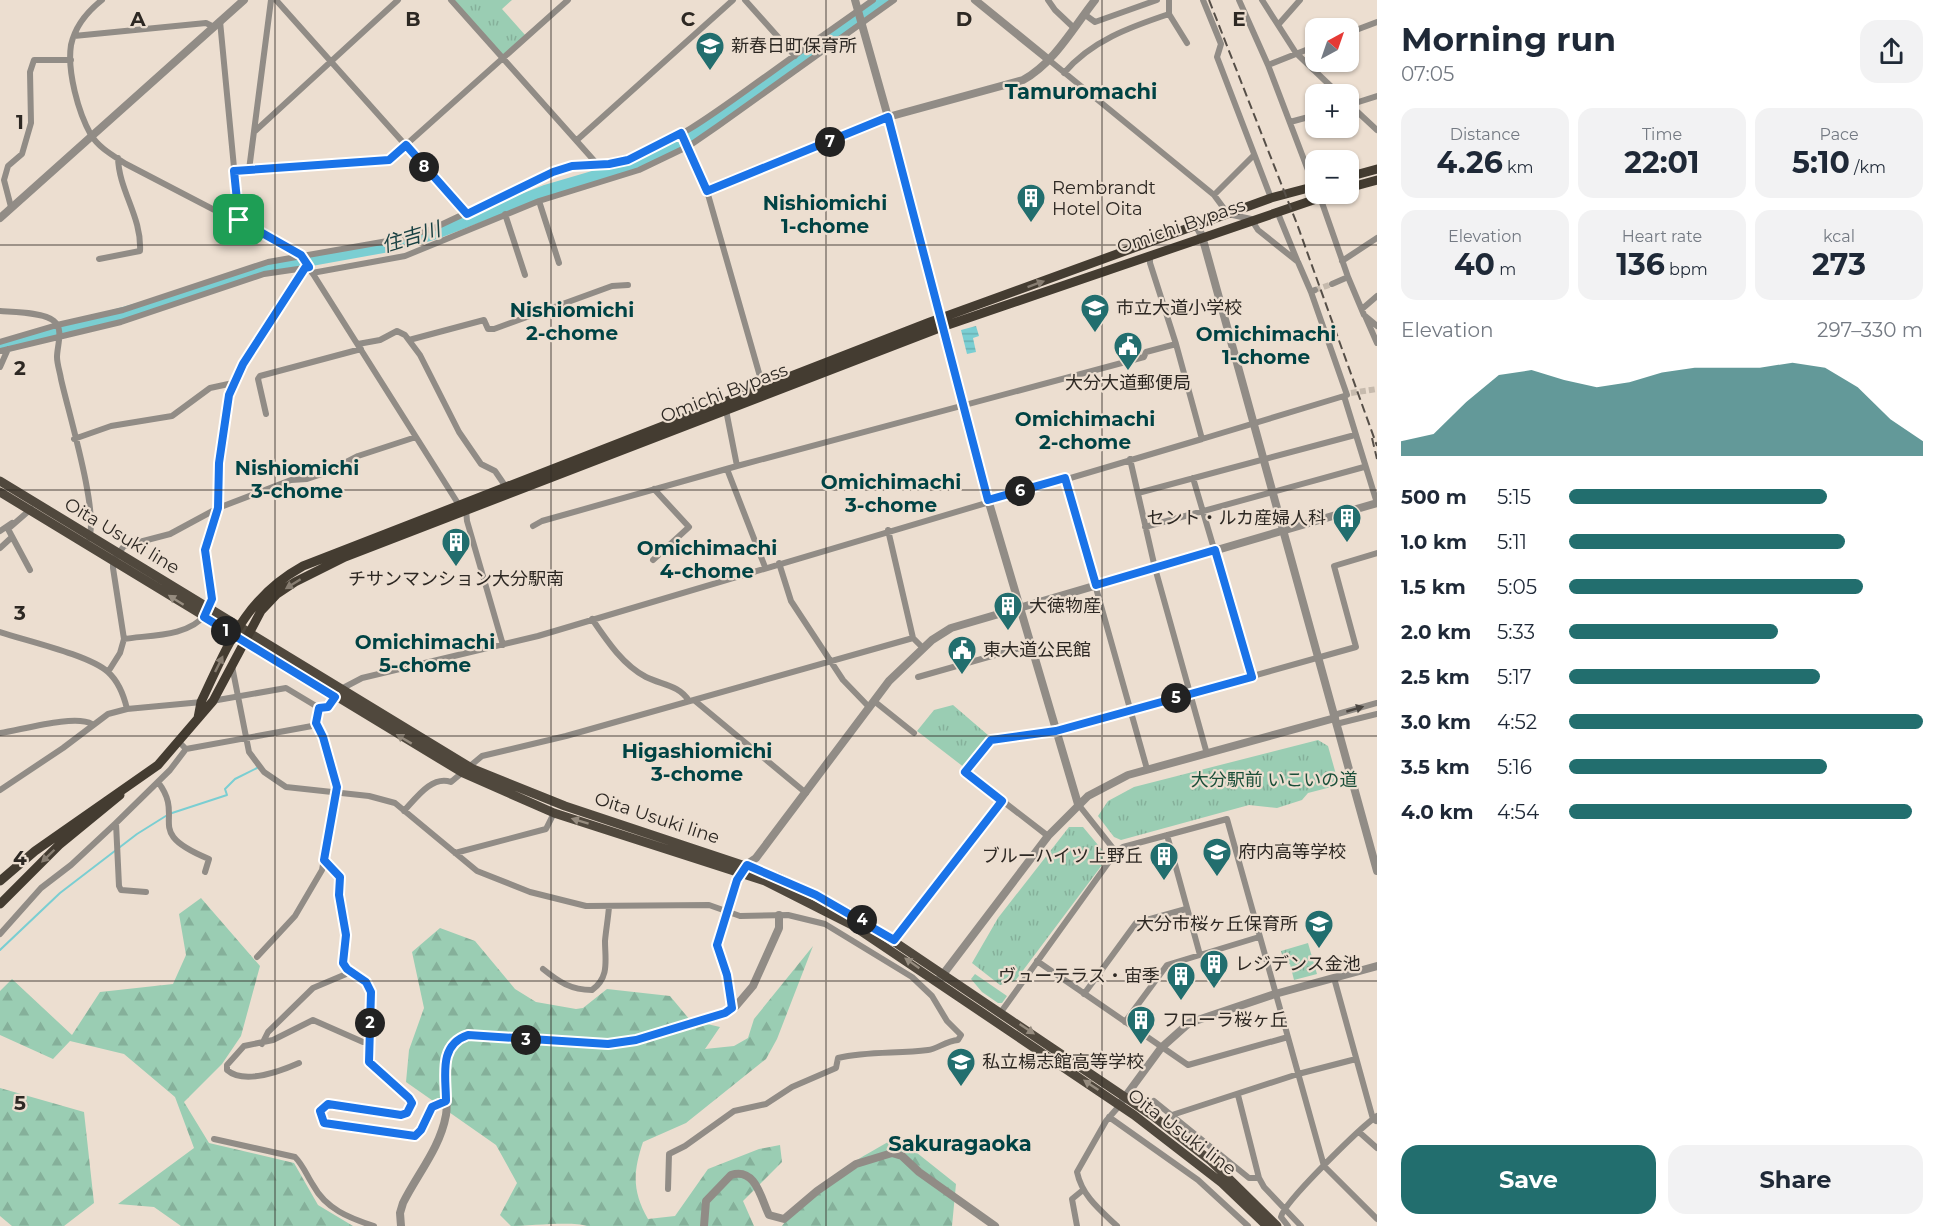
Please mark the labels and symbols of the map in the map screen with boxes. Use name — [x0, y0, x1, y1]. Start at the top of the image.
text: A — [129, 7, 146, 31]
text: B — [405, 7, 421, 31]
text: C — [681, 7, 696, 31]
text: D — [956, 7, 972, 31]
text: E — [1232, 7, 1246, 31]
north arrow — [1305, 18, 1359, 72]
school or university icon: 新春日町保育所 — [694, 30, 726, 72]
place label: 新春日町保育所 — [731, 35, 857, 57]
district label: Tamuromachi — [1005, 79, 1157, 104]
text: 1 — [16, 110, 24, 134]
pin: 7 — [815, 127, 845, 157]
pin: 8 — [409, 152, 439, 182]
place label: Rembrandt Hotel Oita — [1052, 177, 1156, 220]
building icon: Rembrandt Hotel Oita — [1015, 182, 1047, 224]
district label: Nishiomichi 1-chome — [763, 191, 887, 238]
pin — [213, 194, 264, 245]
street label: Omichi Bypass — [1114, 194, 1248, 258]
water label: 住吉川 — [379, 216, 445, 257]
one-way arrow — [1027, 279, 1045, 289]
school or university icon: 市立大道小学校 — [1079, 292, 1111, 334]
place label: 市立大道小学校 — [1116, 297, 1242, 319]
district label: Nishiomichi 2-chome — [510, 298, 634, 345]
district label: Omichimachi 1-chome — [1196, 322, 1336, 369]
public building icon: 大分大道郵便局 — [1112, 330, 1144, 372]
text: 2 — [14, 356, 26, 380]
street label: Omichi Bypass — [657, 359, 791, 427]
place label: 大分大道郵便局 — [1065, 372, 1191, 394]
district label: Omichimachi 2-chome — [1015, 407, 1155, 454]
district label: Nishiomichi 3-chome — [235, 456, 359, 503]
district label: Omichimachi 3-chome — [821, 470, 961, 517]
pin: 6 — [1005, 476, 1035, 506]
street label: Oita Usuki line — [61, 493, 184, 579]
building icon: セント・ルカ産婦人科 — [1331, 502, 1363, 544]
place label: セント・ルカ産婦人科 — [1147, 507, 1326, 529]
building icon: チサンマンション大分駅南 — [440, 526, 472, 568]
district label: Omichimachi 4-chome — [637, 536, 777, 583]
place label: チサンマンション大分駅南 — [348, 568, 564, 590]
one-way arrow — [285, 578, 301, 589]
building icon: 大徳物産 — [992, 590, 1024, 632]
one-way arrow — [168, 594, 184, 605]
place label: 大徳物産 — [1029, 595, 1101, 617]
text: 3 — [13, 601, 26, 625]
pin: 1 — [211, 616, 241, 646]
district label: Omichimachi 5-chome — [355, 630, 495, 677]
public building icon: 東大道公民館 — [946, 634, 978, 676]
place label: 東大道公民館 — [983, 639, 1091, 661]
one-way arrow — [215, 656, 224, 673]
pin: 5 — [1161, 683, 1191, 713]
one-way arrow — [1346, 704, 1364, 713]
one-way arrow — [396, 733, 412, 744]
district label: Higashiomichi 3-chome — [622, 739, 772, 786]
park label: 大分駅前 いこいの道 — [1191, 769, 1357, 791]
street label: Oita Usuki line — [592, 787, 722, 849]
one-way arrow — [571, 816, 589, 825]
school or university icon: 府内高等学校 — [1201, 836, 1233, 878]
building icon: ブルーハイツ上野丘 — [1148, 840, 1180, 882]
place label: 府内高等学校 — [1238, 841, 1346, 863]
place label: ブルーハイツ上野丘 — [982, 845, 1143, 867]
text: 4 — [13, 846, 27, 870]
one-way arrow — [41, 849, 55, 863]
pin: 4 — [847, 905, 877, 935]
school or university icon: 大分市桜ヶ丘保育所 — [1303, 908, 1335, 950]
place label: 大分市桜ヶ丘保育所 — [1136, 913, 1298, 935]
building icon: レジデンス金池 — [1198, 948, 1230, 990]
place label: レジデンス金池 — [1235, 953, 1361, 975]
one-way arrow — [904, 958, 920, 969]
building icon: ヴューテラス・宙季 — [1165, 960, 1197, 1002]
place label: ヴューテラス・宙季 — [998, 965, 1160, 987]
building icon: フローラ桜ヶ丘 — [1125, 1004, 1157, 1046]
pin: 2 — [355, 1008, 385, 1038]
place label: フローラ桜ヶ丘 — [1162, 1009, 1288, 1031]
one-way arrow — [1019, 1024, 1036, 1035]
pin: 3 — [511, 1025, 541, 1055]
school or university icon: 私立楊志館高等学校 — [945, 1046, 977, 1088]
place label: 私立楊志館高等学校 — [982, 1051, 1144, 1073]
one-way arrow — [1083, 1079, 1099, 1091]
street label: Oita Usuki line — [1123, 1084, 1241, 1180]
text: 5 — [14, 1091, 26, 1115]
district label: Sakuragaoka — [888, 1131, 1032, 1156]

